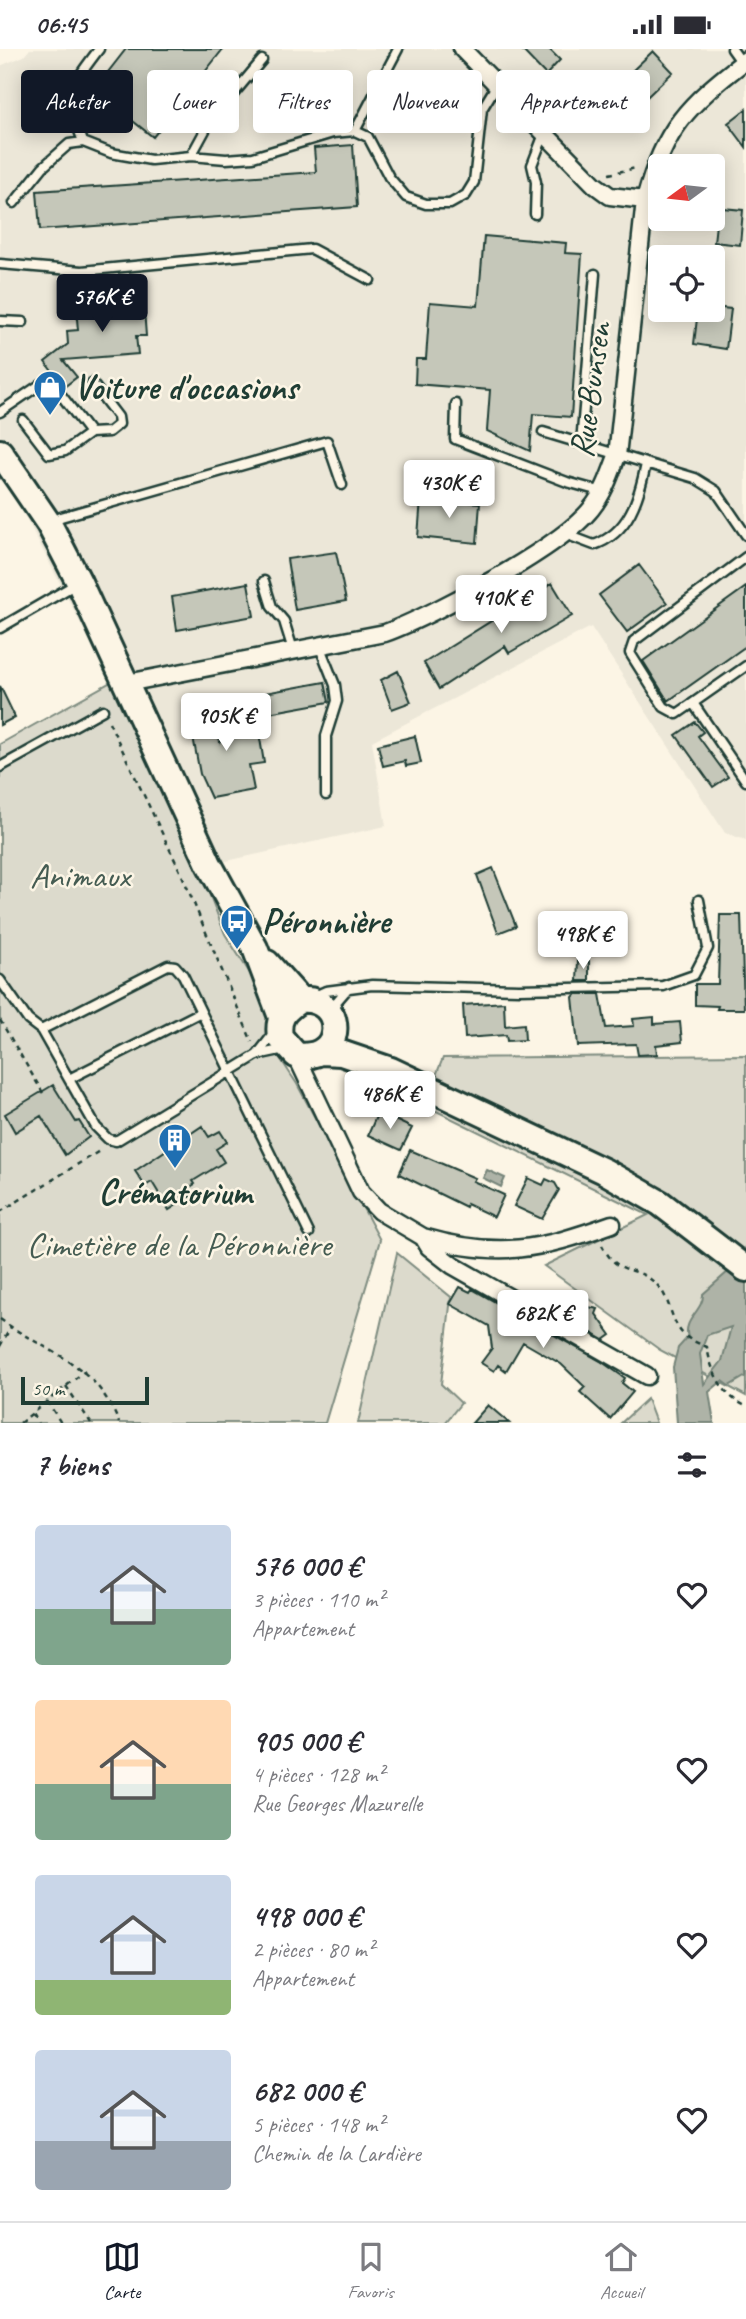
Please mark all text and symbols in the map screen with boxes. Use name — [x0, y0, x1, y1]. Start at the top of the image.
text: 06:45 — [35, 8, 87, 41]
chip: Acheter — [21, 70, 133, 133]
chip: Louer — [147, 70, 239, 133]
chip: Filtres — [253, 70, 353, 133]
chip: Nouveau — [367, 70, 482, 133]
chip: Appartement — [496, 70, 650, 133]
north arrow — [648, 154, 724, 231]
map controls — [648, 154, 725, 322]
button: locate — [648, 245, 725, 322]
pin: 576K € — [45, 275, 159, 334]
text: 576K € — [73, 282, 131, 311]
street label: Rue Bunsen — [558, 317, 622, 461]
place label: Voiture d'occasions — [74, 365, 301, 410]
shop icon: Voiture d'occasions — [31, 368, 69, 417]
pin: 430K € — [392, 461, 506, 520]
text: 430K € — [420, 468, 478, 497]
pin: 410K € — [444, 575, 558, 635]
text: 410K € — [472, 583, 530, 612]
pin: 905K € — [169, 693, 283, 753]
text: 905K € — [197, 701, 255, 730]
park label: Animaux — [30, 853, 133, 898]
place label: Péronnière — [262, 899, 393, 944]
bus stop icon: Péronnière — [218, 902, 256, 951]
pin: 498K € — [526, 911, 640, 971]
text: 498K € — [554, 919, 612, 948]
pin: 486K € — [333, 1072, 447, 1131]
text: 486K € — [360, 1079, 420, 1108]
building icon: Crématorium — [156, 1121, 194, 1170]
place label: Crématorium — [99, 1170, 254, 1215]
park label: Cimetière de la Péronnière — [27, 1222, 334, 1267]
pin: 682K € — [486, 1291, 600, 1350]
text: 682K € — [513, 1298, 573, 1327]
scale bar — [21, 1374, 149, 1406]
text: 50 m — [32, 1377, 64, 1401]
text: 7 biens — [35, 1446, 109, 1484]
icon: filters — [673, 1446, 711, 1484]
text: 576 000 € — [252, 1547, 361, 1585]
icon: home — [91, 1553, 175, 1637]
icon: heart — [673, 1576, 711, 1614]
text: 3 pièces · 110 m² — [252, 1585, 384, 1614]
text: Appartement — [252, 1614, 354, 1643]
text: 905 000 € — [252, 1722, 360, 1760]
icon: home — [91, 1728, 175, 1812]
icon: heart — [673, 1751, 711, 1789]
text: 4 pièces · 128 m² — [252, 1760, 384, 1789]
text: Rue Georges Mazurelle — [252, 1789, 422, 1818]
text: 498 000 € — [252, 1897, 361, 1935]
icon: home — [91, 1903, 175, 1987]
icon: heart — [673, 1926, 711, 1964]
text: 2 pièces · 80 m² — [252, 1935, 374, 1964]
text: Appartement — [252, 1964, 354, 1993]
text: 682 000 € — [252, 2072, 362, 2110]
icon: home — [91, 2078, 175, 2162]
icon: heart — [673, 2101, 711, 2139]
text: 5 pièces · 148 m² — [252, 2110, 384, 2139]
text: Chemin de la Lardière — [252, 2139, 421, 2168]
tab: Carte — [103, 2238, 141, 2304]
tab: Favoris — [348, 2238, 393, 2304]
tab: Accueil — [600, 2238, 643, 2304]

